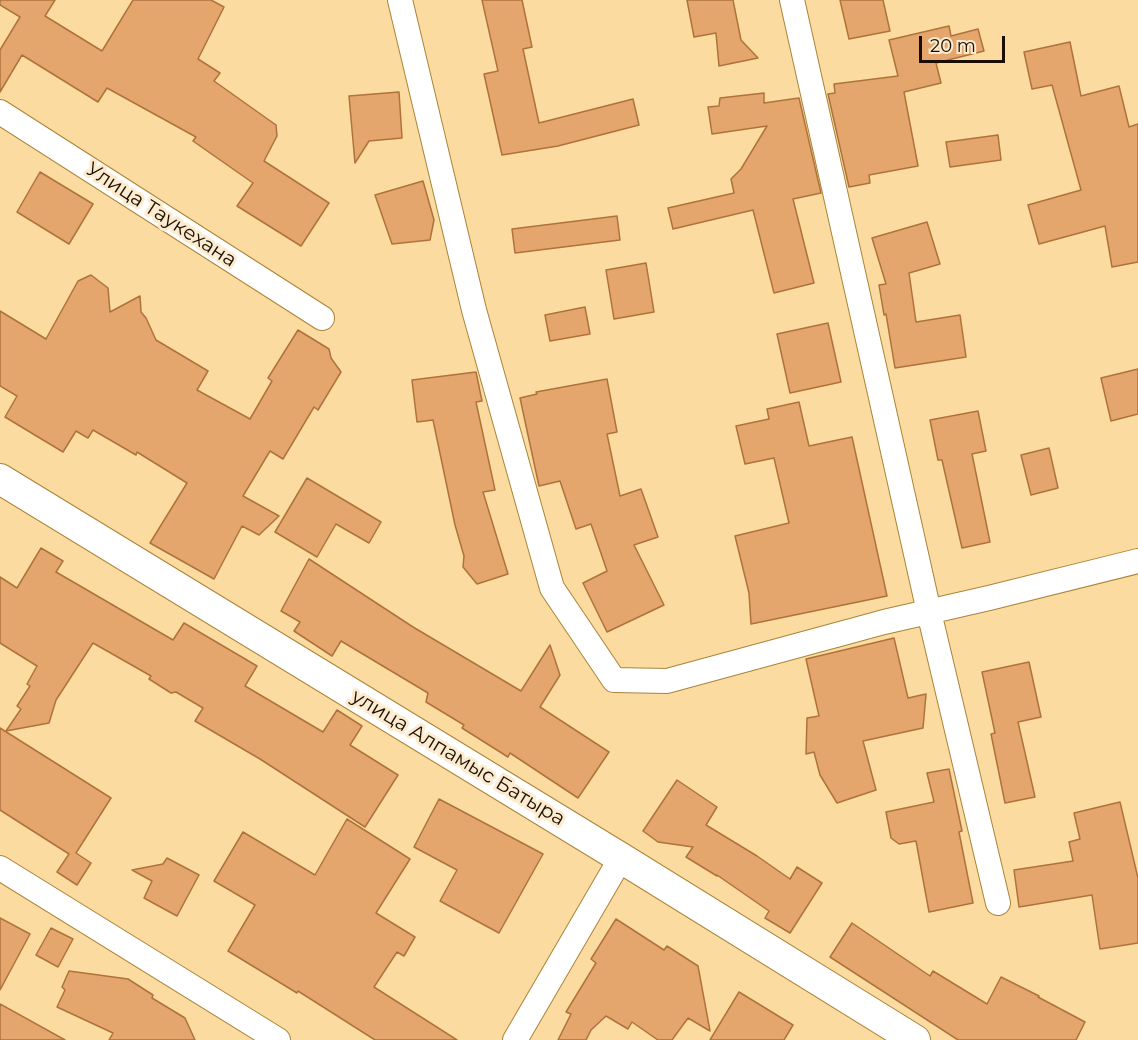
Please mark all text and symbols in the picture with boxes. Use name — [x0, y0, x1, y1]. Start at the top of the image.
scale bar — [922, 24, 1008, 62]
text: 20 m — [930, 35, 976, 57]
street label: Улица Таукехана — [81, 157, 241, 273]
street label: улица Алпамыс Батыра — [347, 685, 569, 831]

